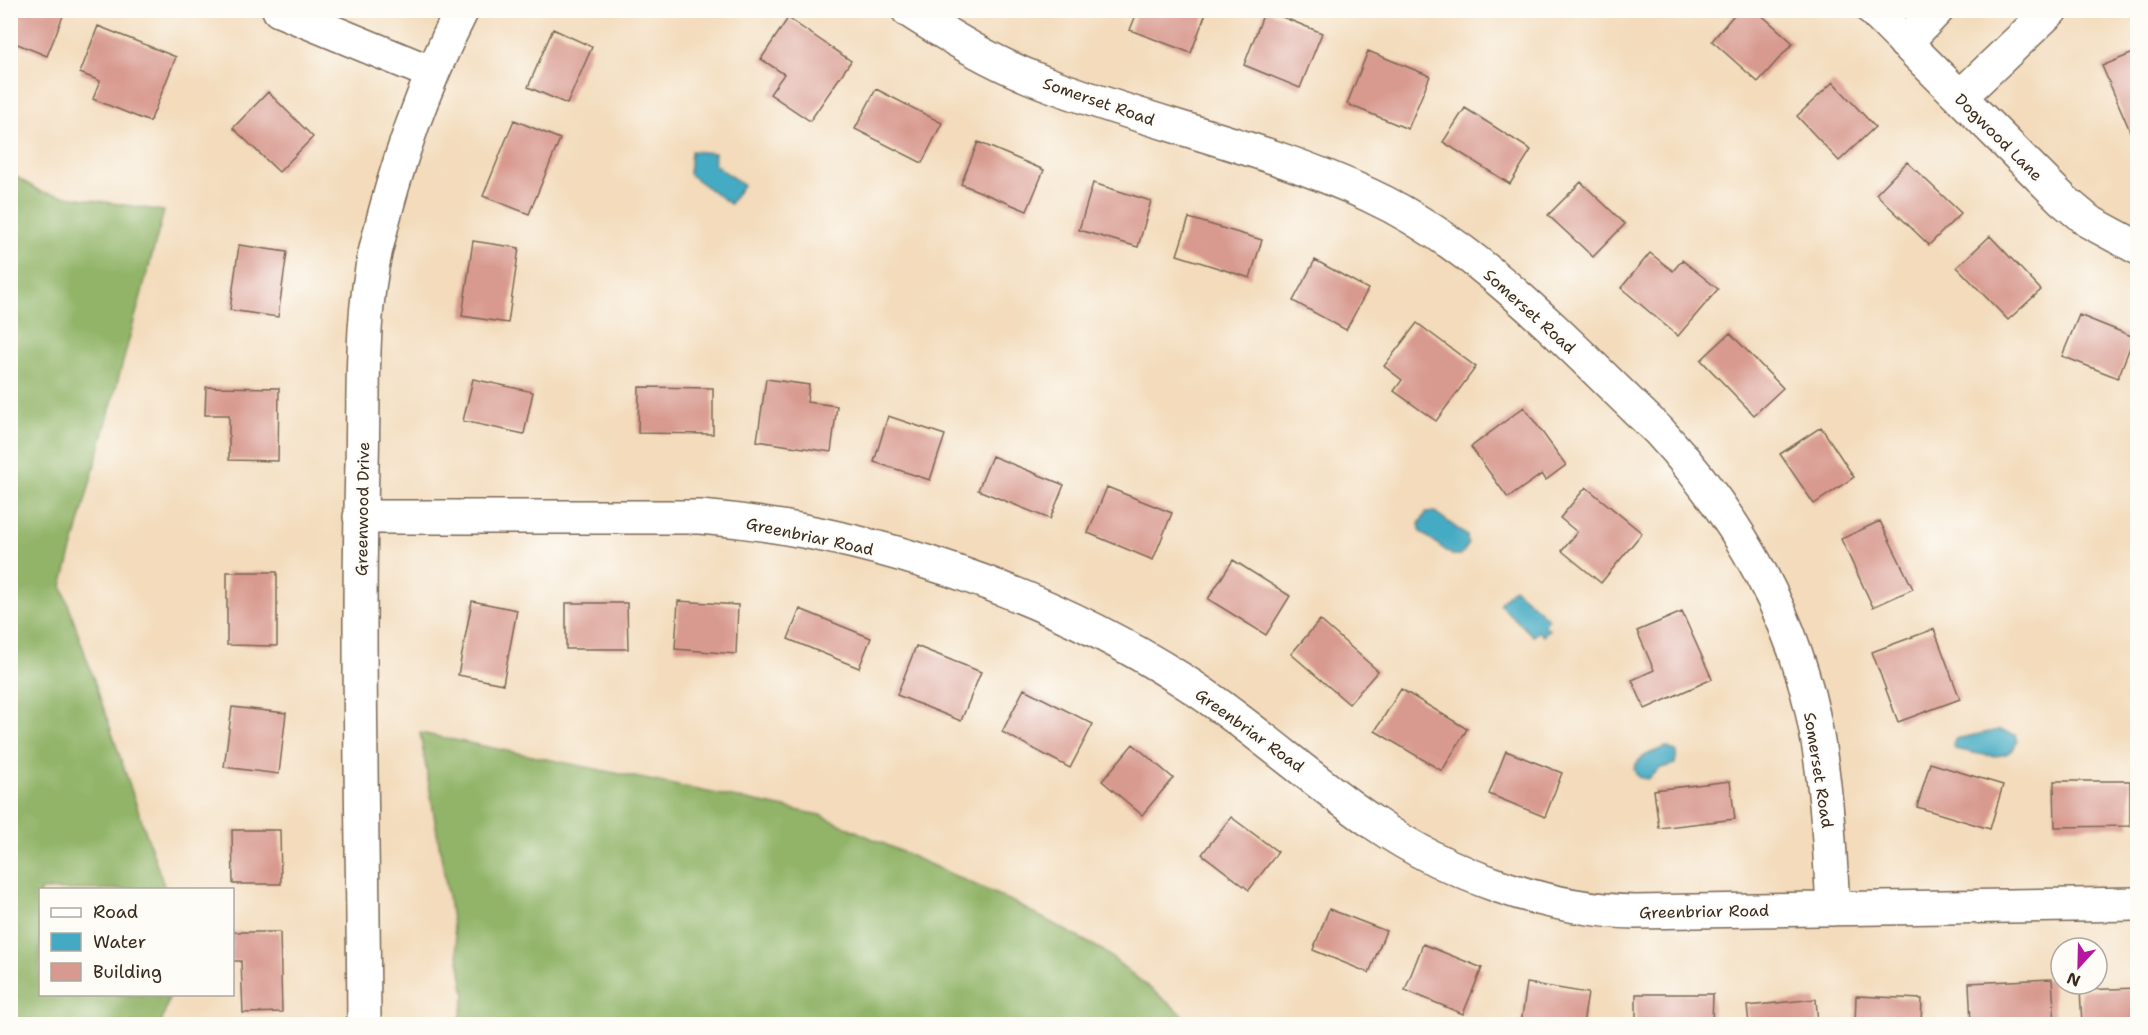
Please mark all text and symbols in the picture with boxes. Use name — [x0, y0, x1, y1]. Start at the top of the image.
street label: Somerset Road — [1040, 73, 1158, 130]
street label: Dogwood Lane — [1950, 89, 2047, 186]
street label: Somerset Road — [1479, 264, 1580, 358]
street label: Greenwood Drive — [351, 442, 374, 576]
street label: Greenbriar Road — [744, 513, 876, 560]
street label: Greenbriar Road — [1191, 684, 1308, 777]
street label: Somerset Road — [1799, 711, 1838, 829]
legend — [39, 888, 234, 996]
text: Road — [93, 900, 138, 924]
street label: Greenbriar Road — [1639, 900, 1769, 923]
text: Water — [93, 930, 146, 954]
north arrow — [2049, 936, 2109, 996]
text: Building — [93, 960, 162, 984]
text: N — [2064, 967, 2083, 992]

